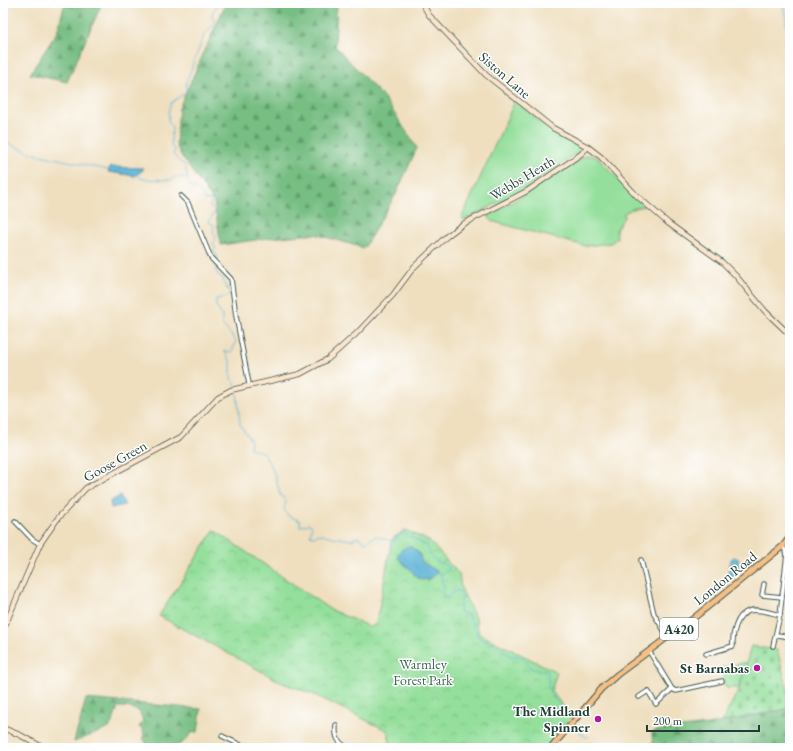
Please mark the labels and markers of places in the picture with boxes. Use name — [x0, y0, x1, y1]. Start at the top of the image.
place label: St Barnabas — [680, 659, 749, 677]
marker: St Barnabas — [752, 663, 762, 673]
place label: The Midland Spinner — [513, 702, 590, 736]
marker: The Midland Spinner — [593, 714, 603, 724]

